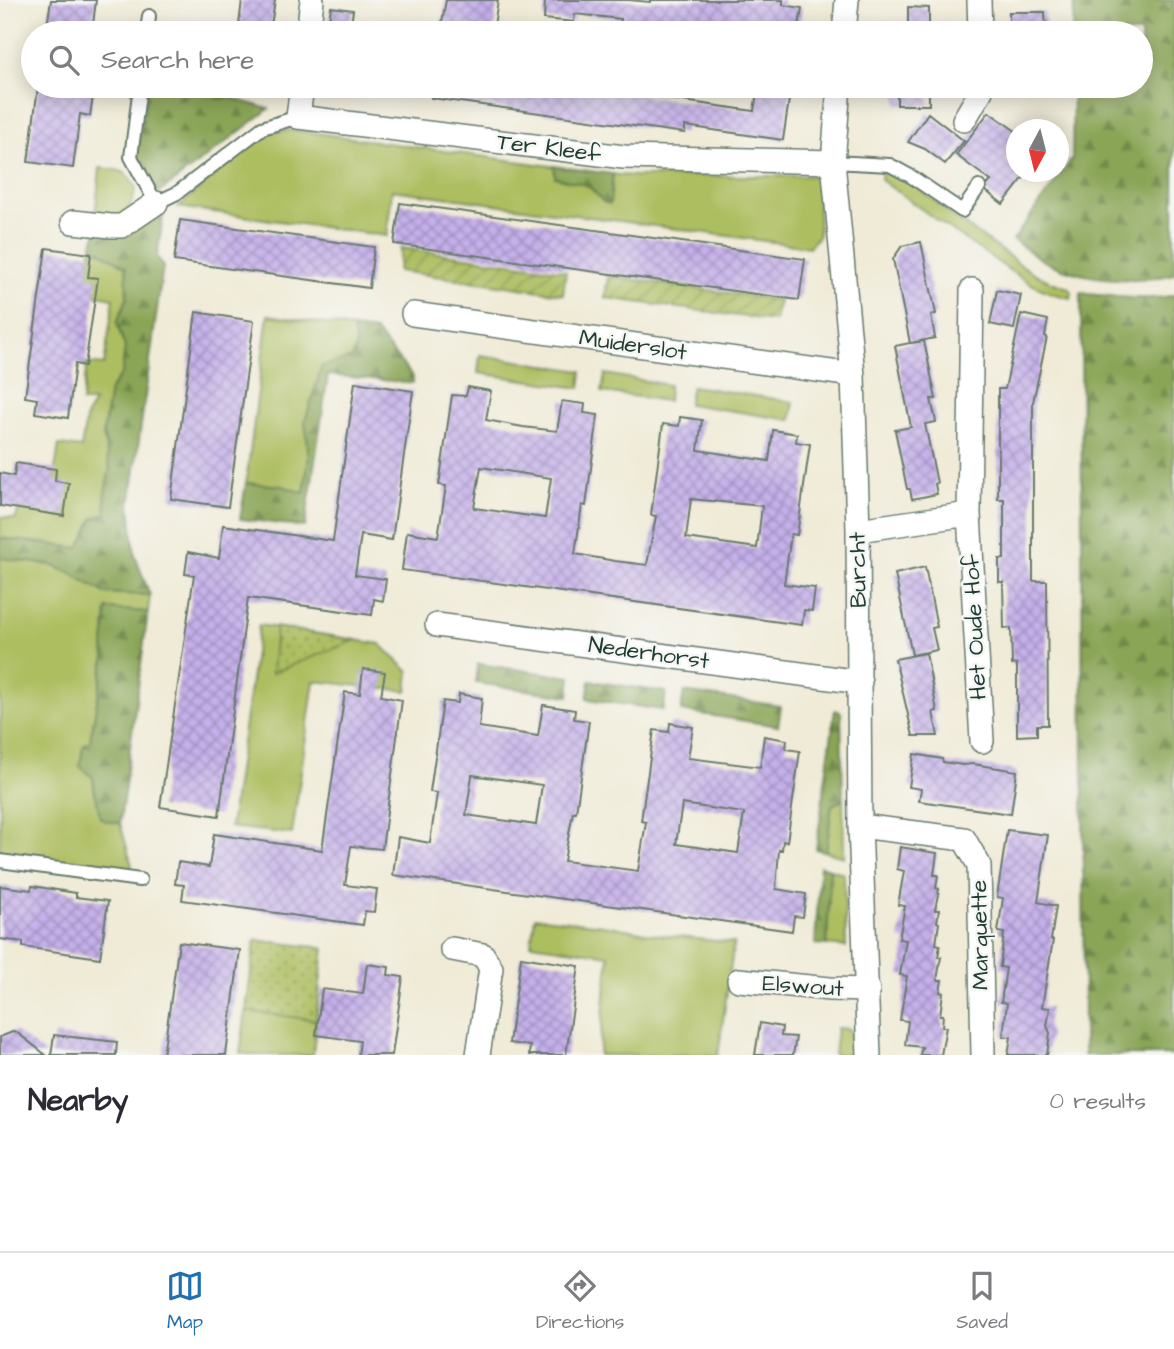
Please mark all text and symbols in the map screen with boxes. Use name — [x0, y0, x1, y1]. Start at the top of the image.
search box — [21, 21, 1153, 98]
icon: search — [45, 41, 83, 79]
text: Search here — [101, 42, 254, 78]
north arrow — [1006, 119, 1069, 182]
street label: Ter Kleef — [495, 126, 603, 170]
street label: Muiderslot — [577, 322, 690, 368]
street label: Burcht — [841, 531, 875, 608]
street label: Het Oude Hof — [955, 553, 995, 701]
street label: Nederhorst — [587, 629, 712, 677]
street label: Marquette — [963, 880, 997, 990]
street label: Elswout — [761, 967, 845, 1005]
text: Nearby — [28, 1080, 128, 1122]
text: 0 results — [1049, 1085, 1146, 1117]
tab: Map — [166, 1267, 204, 1336]
tab: Directions — [536, 1267, 624, 1336]
tab: Saved — [956, 1267, 1008, 1336]

